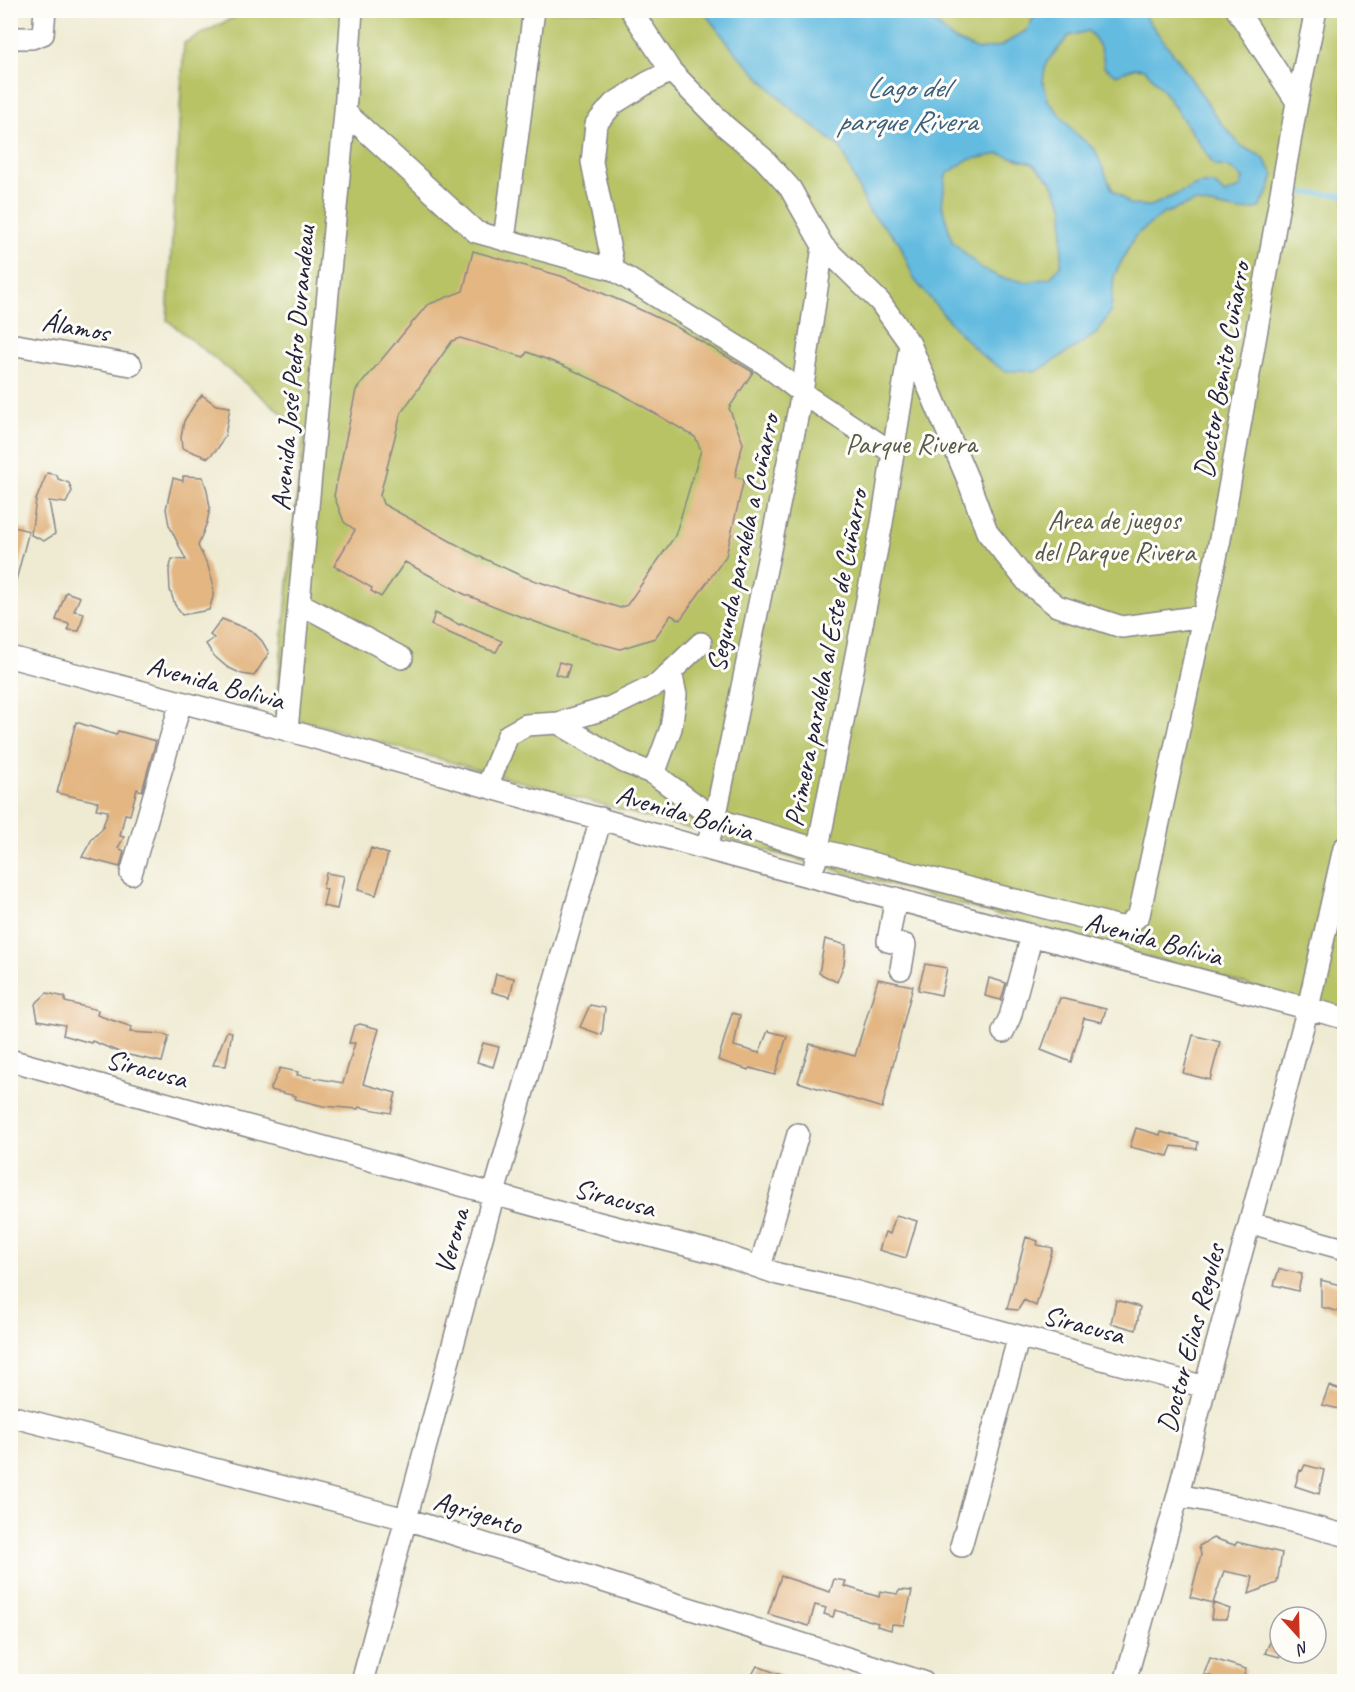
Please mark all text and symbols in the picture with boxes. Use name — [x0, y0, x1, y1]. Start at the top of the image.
water label: Lago del parque Rivera — [836, 68, 980, 140]
street label: Avenida José Pedro Durandeau — [263, 223, 323, 512]
street label: Doctor Benito Cuñarro — [1185, 257, 1258, 481]
street label: Álamos — [40, 303, 115, 350]
street label: Segunda paralela a Cuñarro — [698, 408, 788, 675]
park label: Parque Rivera — [845, 426, 979, 461]
street label: Primera paralela al Este de Cuñarro — [776, 484, 876, 829]
park label: Area de juegos del Parque Rivera — [1033, 502, 1197, 569]
street label: Avenida Bolivia — [143, 647, 290, 718]
street label: Avenida Bolivia — [612, 776, 759, 849]
street label: Avenida Bolivia — [1081, 903, 1228, 974]
street label: Siracusa — [102, 1041, 193, 1097]
street label: Siracusa — [570, 1170, 661, 1226]
street label: Verona — [426, 1202, 478, 1278]
street label: Doctor Elias Regules — [1149, 1238, 1233, 1436]
street label: Siracusa — [1039, 1297, 1130, 1353]
street label: Agrigento — [430, 1483, 528, 1543]
north arrow — [1268, 1605, 1328, 1665]
text: N — [1292, 1637, 1312, 1660]

